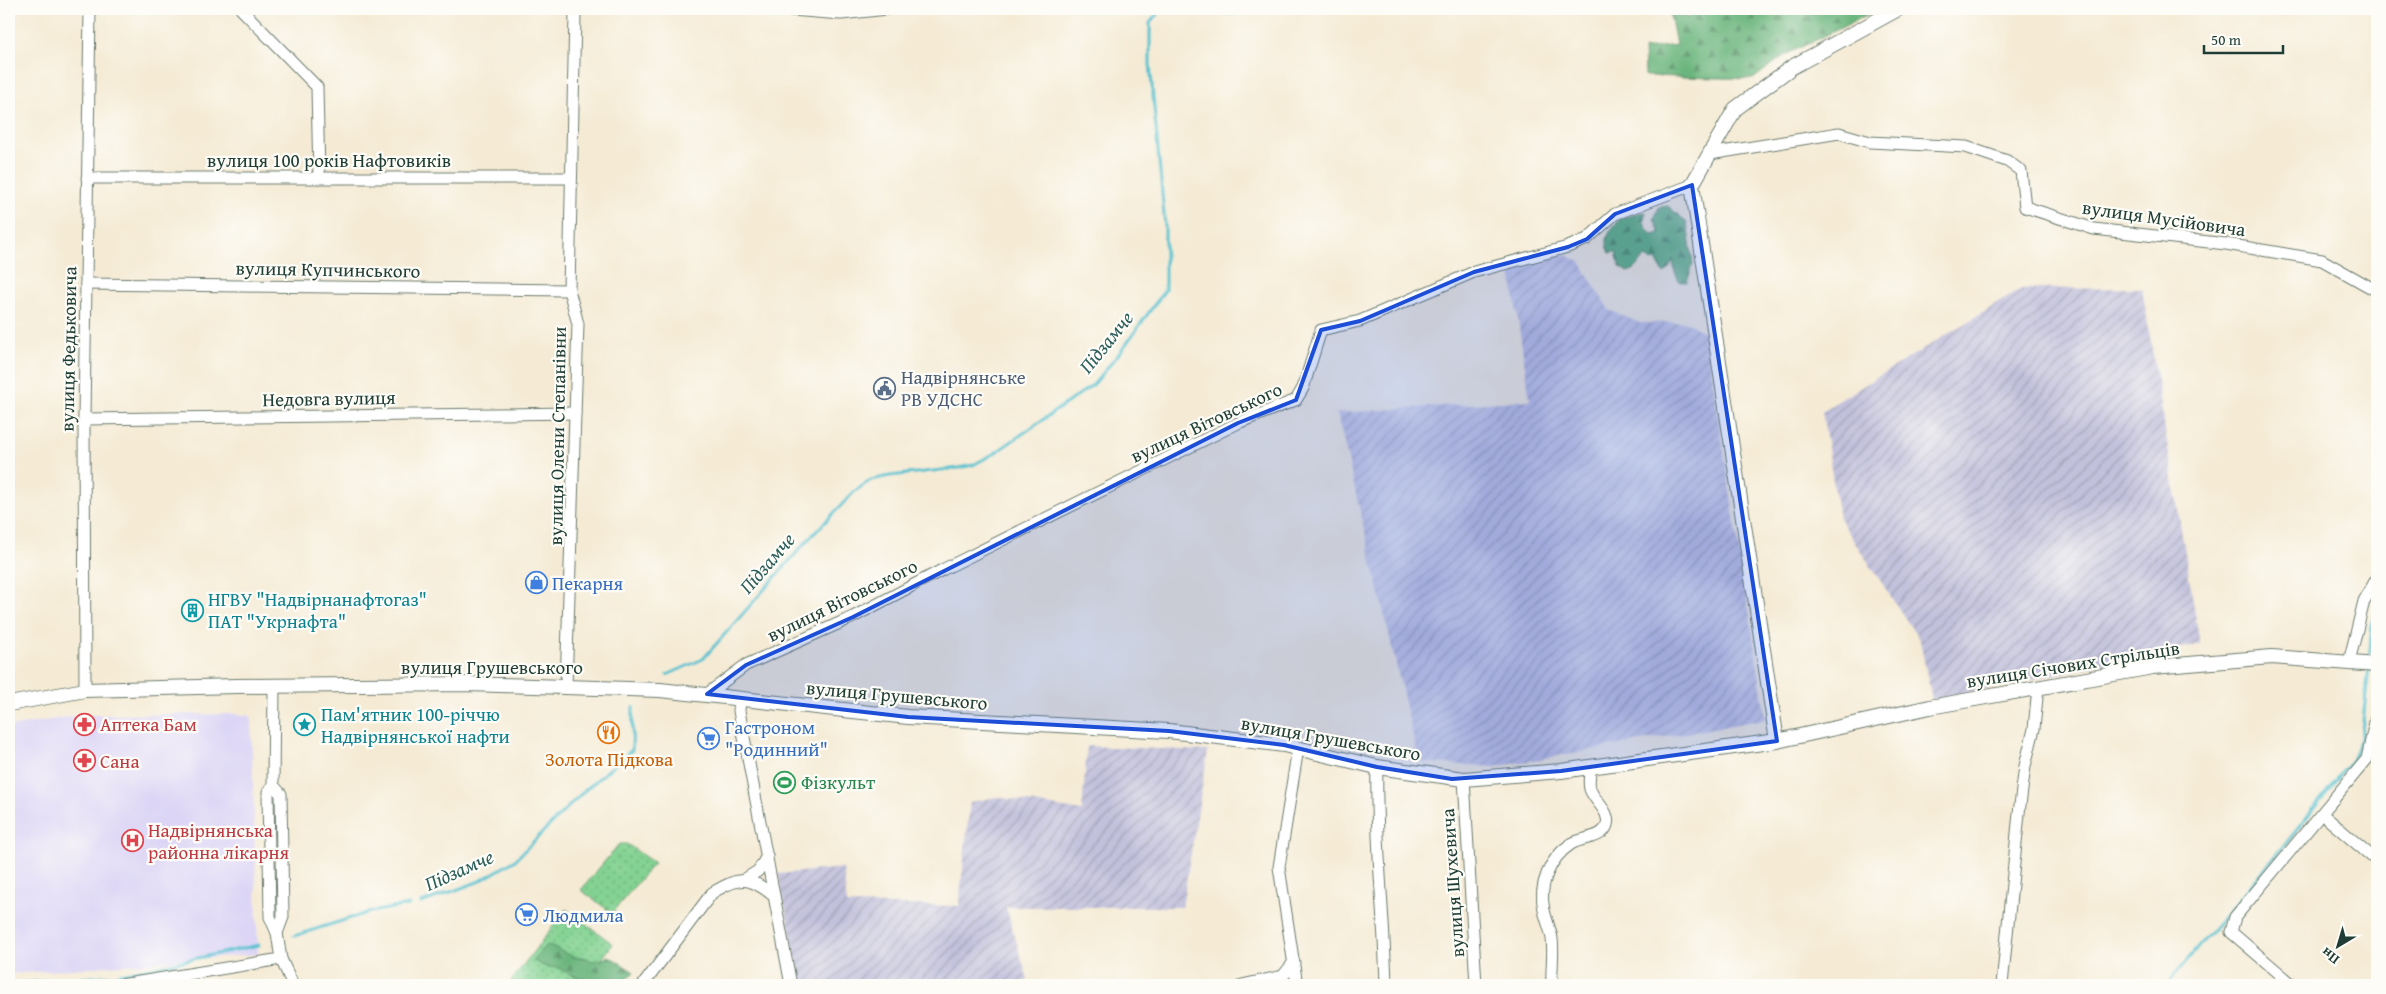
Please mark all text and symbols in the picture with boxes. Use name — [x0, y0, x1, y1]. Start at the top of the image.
scale bar — [2204, 22, 2282, 54]
text: 50 m — [2211, 29, 2242, 50]
street label: вулиця 100 років Нафтовиків — [207, 146, 451, 174]
street label: вулиця Мусійовича — [2081, 193, 2247, 243]
street label: вулиця Купчинського — [235, 253, 421, 285]
street label: вулиця Федьковича — [53, 266, 83, 432]
water label: Підзамче — [1071, 304, 1140, 379]
street label: вулиця Олени Степанівни — [541, 326, 573, 546]
place label: Надвірнянське РВ УДСНС — [901, 363, 1026, 413]
street label: вулиця Вітовського — [1126, 375, 1286, 469]
public building icon: Надвірнянське РВ УДСНС — [873, 376, 897, 400]
street label: Недовга вулиця — [262, 383, 396, 413]
water label: Підзамче — [732, 526, 801, 600]
street label: вулиця Вітовського — [762, 551, 922, 649]
place label: Пекарня — [552, 569, 623, 597]
shop icon: Пекарня — [524, 571, 548, 595]
place label: НГВУ "Надвірнанафтогаз" ПАТ "Укрнафта" — [208, 585, 427, 635]
building icon: НГВУ "Надвірнанафтогаз" ПАТ "Укрнафта" — [180, 598, 204, 622]
street label: вулиця Січових Стрільців — [1965, 633, 2181, 695]
street label: вулиця Грушевського — [401, 653, 583, 681]
street label: вулиця Грушевського — [805, 673, 989, 717]
place label: Пам'ятник 100-річчю Надвірнянської нафти — [321, 700, 510, 750]
street label: вулиця Грушевського — [1239, 708, 1423, 768]
place label: Аптека Бам — [100, 710, 197, 738]
pharmacy icon: Аптека Бам — [72, 712, 96, 736]
place icon: Пам'ятник 100-річчю Надвірнянської нафти — [293, 713, 317, 737]
place label: Гастроном "Родинний" — [725, 713, 828, 763]
restaurant icon: Золота Підкова — [597, 721, 621, 745]
supermarket icon: Гастроном "Родинний" — [697, 726, 721, 750]
place label: Золота Підкова — [545, 745, 673, 773]
place label: Сана — [100, 747, 139, 775]
pharmacy icon: Сана — [72, 749, 96, 773]
place label: Фізкульт — [801, 768, 876, 796]
sports icon: Фізкульт — [773, 770, 797, 794]
street label: вулиця Шухевича — [1433, 808, 1471, 958]
place label: Надвірнянська районна лікарня — [148, 816, 290, 866]
hospital icon: Надвірнянська районна лікарня — [120, 829, 144, 853]
water label: Підзамче — [420, 842, 498, 898]
place label: Людмила — [543, 901, 624, 929]
supermarket icon: Людмила — [515, 903, 539, 927]
north arrow — [2314, 922, 2364, 972]
text: Пн — [2316, 943, 2343, 970]

